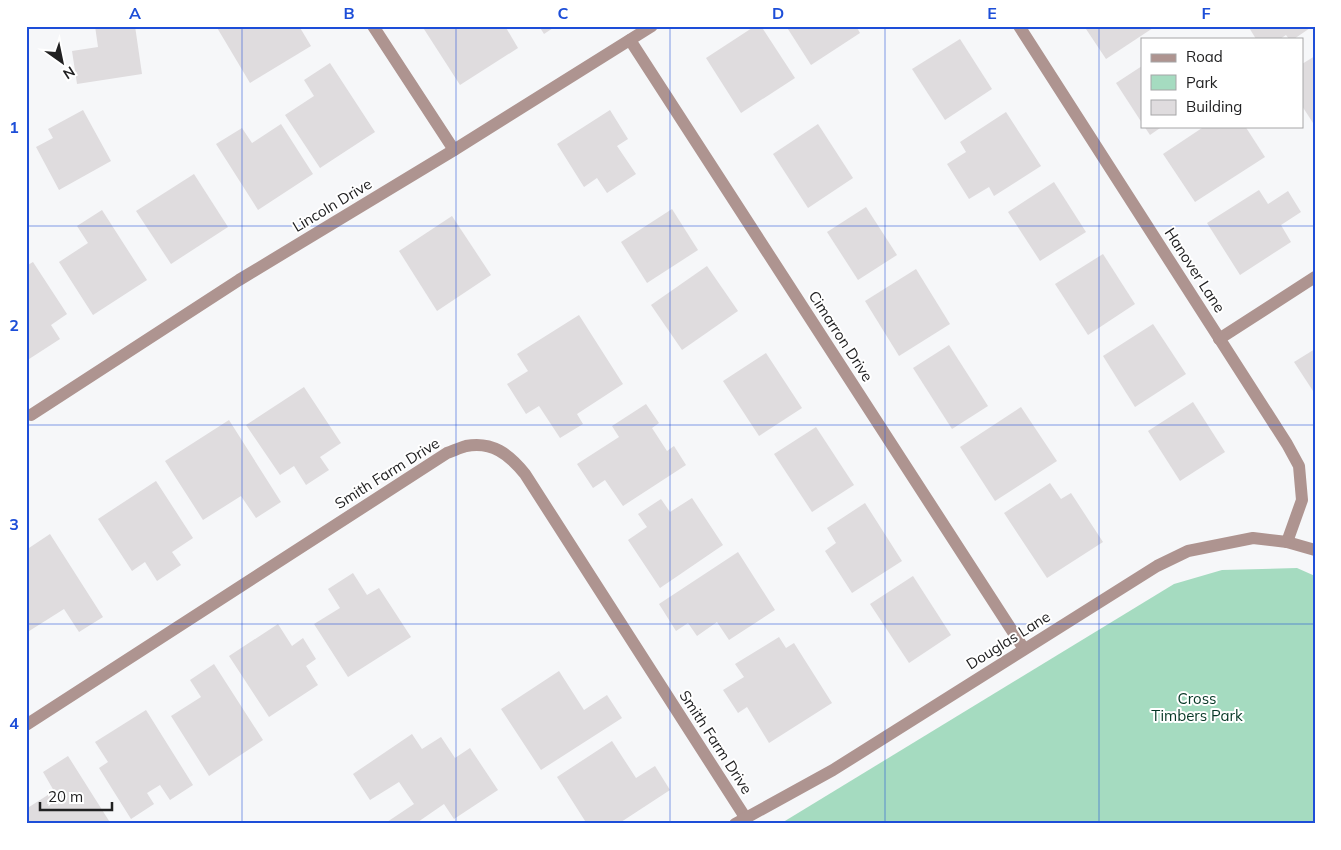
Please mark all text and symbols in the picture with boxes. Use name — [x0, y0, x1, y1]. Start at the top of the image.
text: A — [129, 3, 141, 23]
text: B — [343, 3, 355, 23]
text: C — [558, 3, 569, 23]
text: D — [772, 3, 784, 23]
text: E — [987, 3, 997, 23]
text: F — [1201, 3, 1211, 23]
north arrow — [38, 38, 88, 88]
legend — [1141, 38, 1304, 128]
text: Road — [1186, 47, 1223, 66]
text: N — [60, 62, 78, 83]
text: Park — [1186, 73, 1218, 92]
text: Building — [1186, 97, 1242, 116]
text: 1 — [9, 117, 19, 137]
street label: Lincoln Drive — [289, 174, 375, 236]
street label: Hanover Lane — [1161, 224, 1229, 316]
street label: Cimarron Drive — [805, 287, 877, 385]
text: 2 — [9, 315, 19, 335]
street label: Smith Farm Drive — [331, 433, 443, 513]
text: 3 — [9, 514, 19, 534]
street label: Douglas Lane — [962, 607, 1054, 673]
street label: Smith Farm Drive — [675, 687, 757, 797]
park label: Cross Timbers Park — [1151, 689, 1243, 725]
text: 4 — [9, 713, 19, 733]
scale bar — [40, 780, 112, 812]
text: 20 m — [48, 787, 83, 806]

